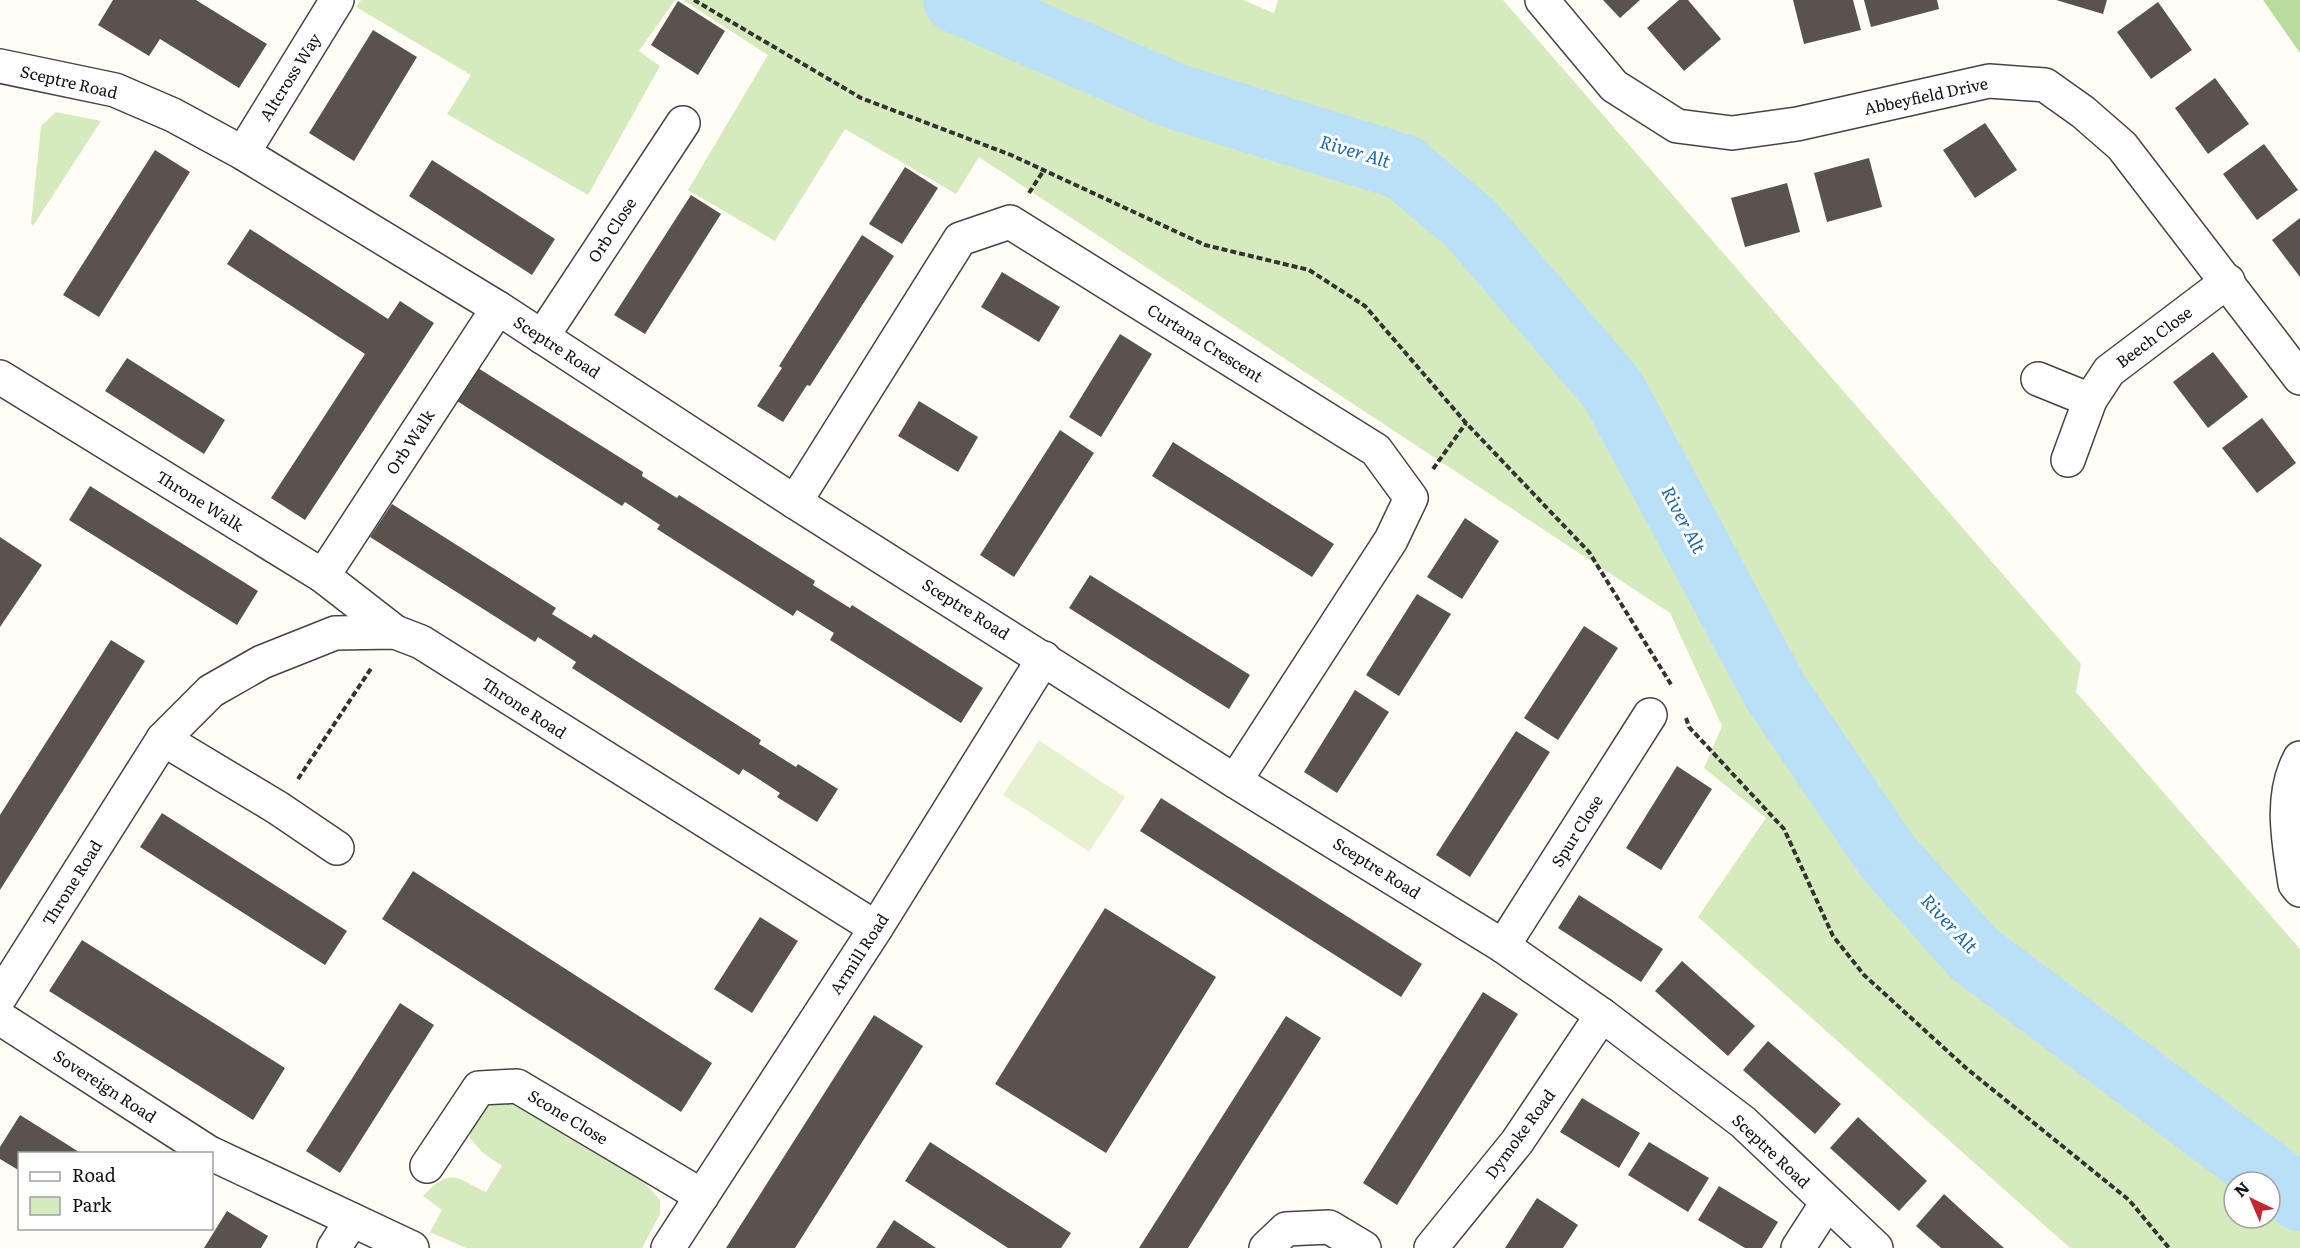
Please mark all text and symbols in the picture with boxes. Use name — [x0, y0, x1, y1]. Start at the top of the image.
street label: Altcross Way — [253, 27, 326, 125]
street label: Sceptre Road — [18, 58, 120, 104]
street label: Abbeyfield Drive — [1862, 70, 1990, 120]
water label: River Alt — [1317, 127, 1394, 174]
street label: Orb Close — [581, 192, 641, 267]
street label: Curtana Crescent — [1143, 297, 1268, 388]
street label: Beech Close — [2110, 300, 2196, 373]
street label: Sceptre Road — [509, 309, 606, 383]
street label: Orb Walk — [379, 404, 439, 479]
street label: Throne Walk — [152, 464, 249, 537]
water label: River Alt — [1655, 481, 1713, 558]
street label: Sceptre Road — [918, 572, 1015, 645]
street label: Throne Road — [477, 671, 572, 744]
street label: Spur Close — [1544, 790, 1608, 871]
street label: Sceptre Road — [1329, 831, 1426, 904]
street label: Throne Road — [35, 835, 107, 930]
water label: River Alt — [1915, 887, 1985, 959]
street label: Armill Road — [823, 908, 894, 999]
street label: Sovereign Road — [49, 1043, 162, 1128]
street label: Scone Close — [524, 1083, 613, 1150]
street label: Dymoke Road — [1478, 1083, 1560, 1183]
street label: Sceptre Road — [1727, 1108, 1816, 1193]
legend — [18, 1152, 213, 1230]
text: Road — [72, 1161, 116, 1188]
north arrow — [2222, 1170, 2282, 1230]
text: N — [2228, 1175, 2254, 1202]
text: Park — [72, 1191, 113, 1218]

